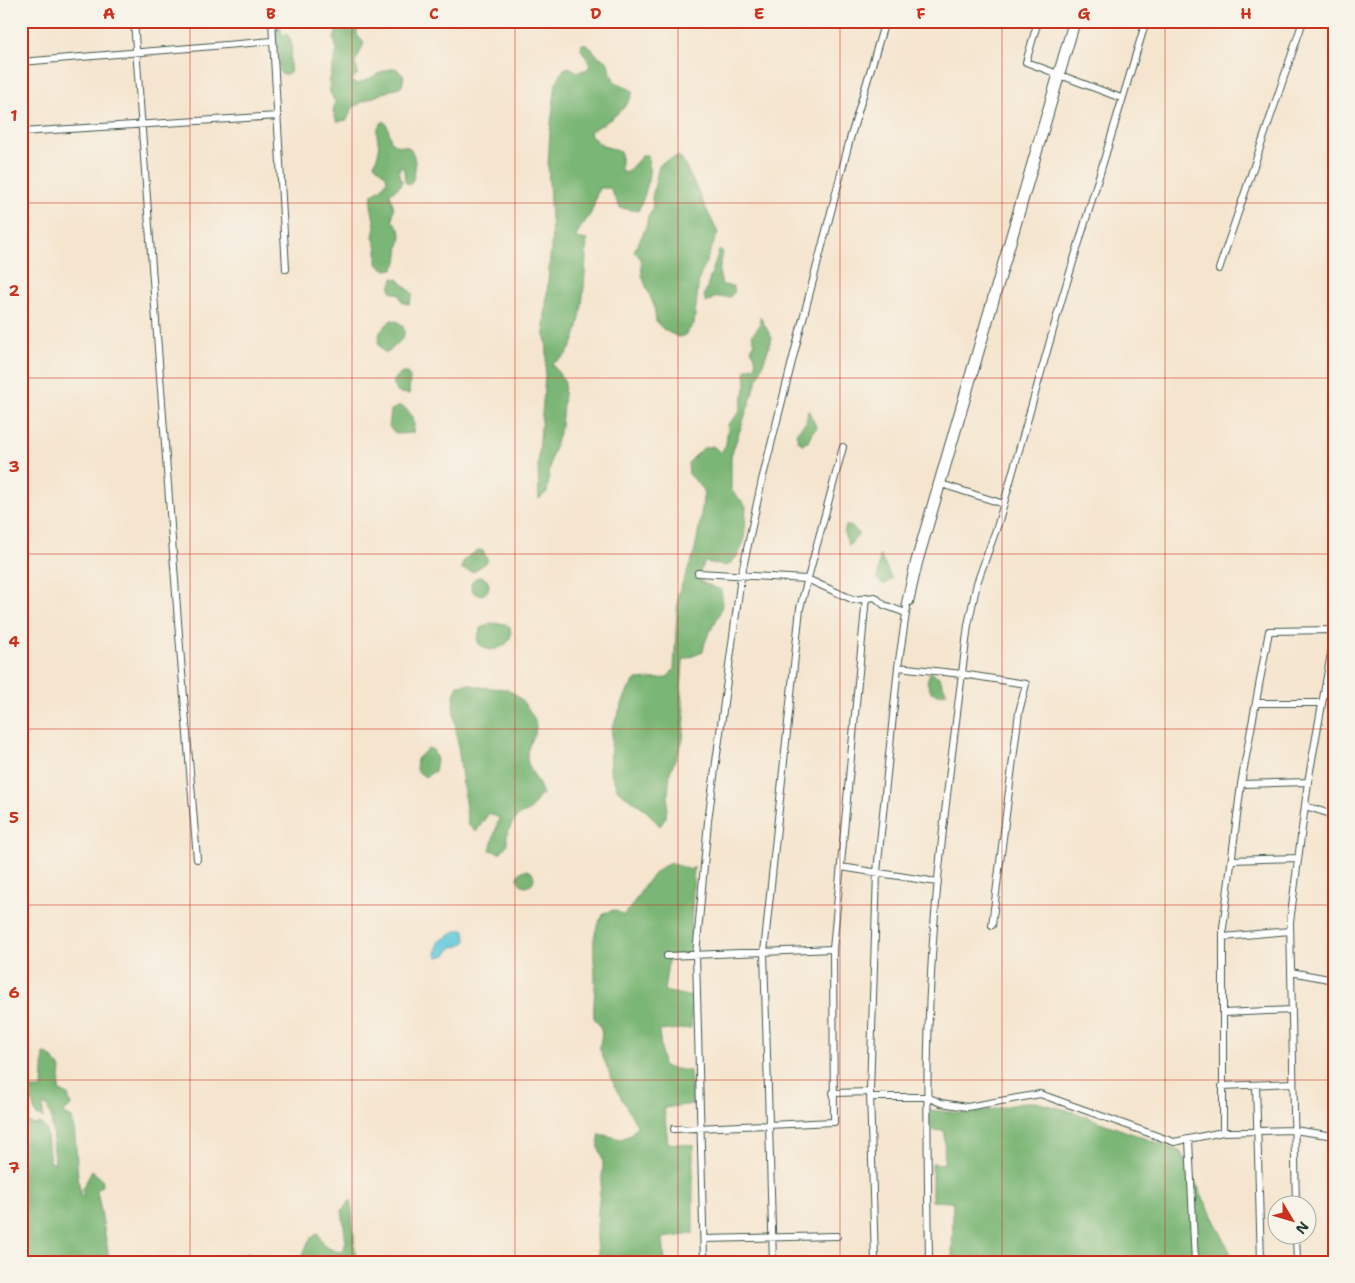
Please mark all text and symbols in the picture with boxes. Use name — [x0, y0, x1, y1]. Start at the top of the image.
text: A — [103, 3, 115, 24]
text: B — [266, 3, 276, 24]
text: C — [429, 3, 439, 24]
text: D — [590, 3, 602, 24]
text: E — [754, 3, 764, 24]
text: F — [916, 3, 926, 24]
text: G — [1078, 3, 1091, 24]
text: H — [1240, 3, 1252, 24]
text: 1 — [10, 105, 18, 126]
text: 2 — [8, 280, 20, 301]
text: 3 — [8, 456, 20, 477]
text: 4 — [8, 631, 20, 652]
text: 5 — [9, 807, 19, 828]
text: 6 — [8, 982, 20, 1003]
text: 7 — [8, 1157, 20, 1178]
north arrow — [1268, 1196, 1318, 1246]
text: N — [1292, 1218, 1313, 1238]

